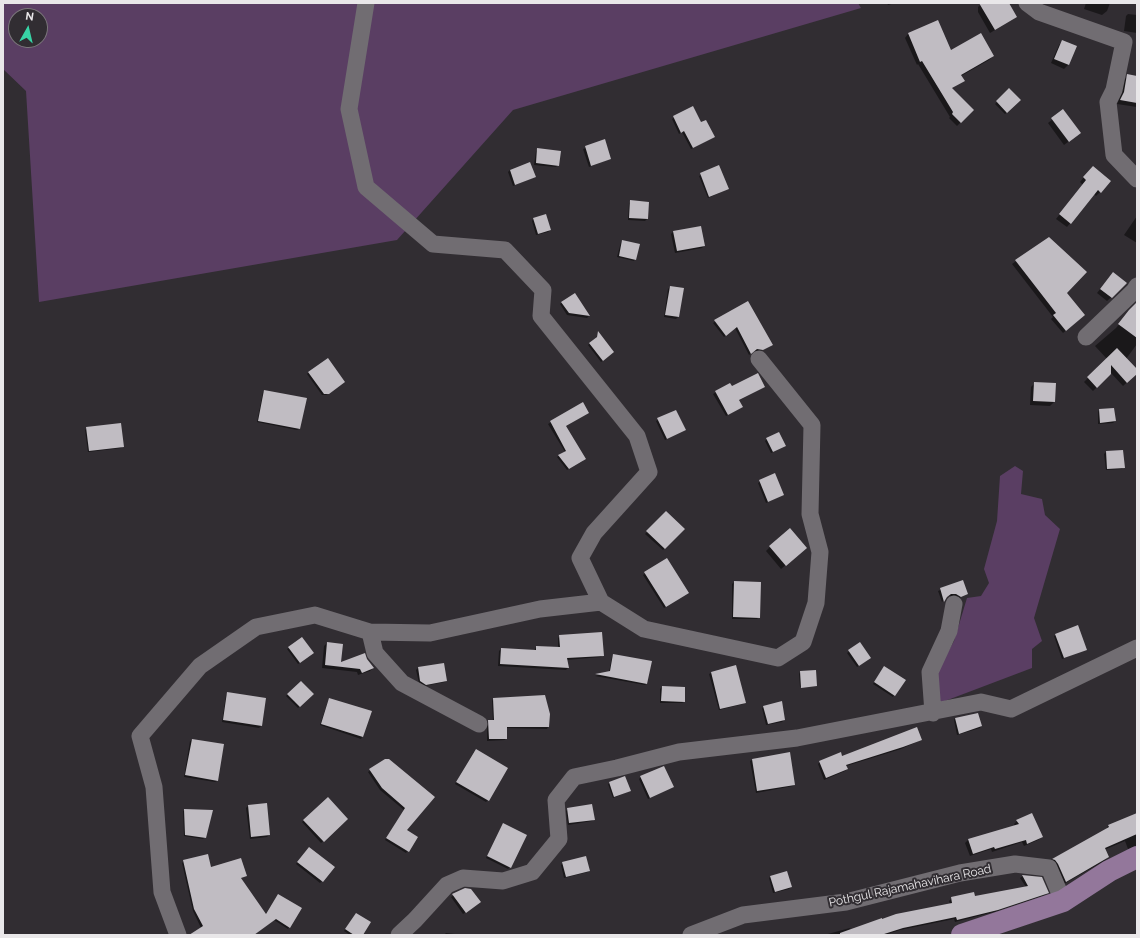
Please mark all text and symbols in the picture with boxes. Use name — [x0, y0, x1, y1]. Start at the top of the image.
north arrow — [8, 8, 48, 48]
text: N — [25, 10, 35, 24]
street label: Pothgul Rajamahavihara Road — [827, 862, 993, 910]

